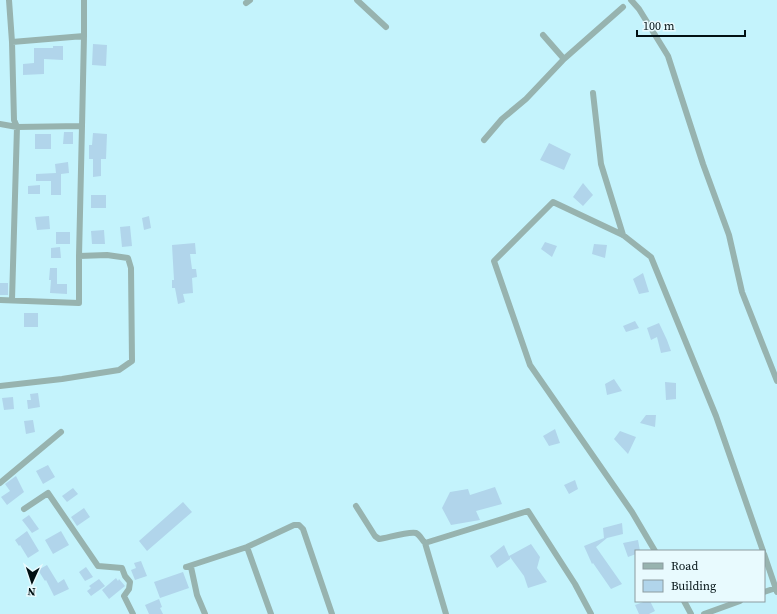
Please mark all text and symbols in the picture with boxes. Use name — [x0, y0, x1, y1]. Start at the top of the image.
scale bar — [637, 12, 745, 38]
text: 100 m — [643, 18, 675, 34]
legend — [635, 550, 765, 602]
text: Road — [671, 558, 698, 574]
north arrow — [12, 562, 52, 602]
text: Building — [671, 578, 716, 594]
text: N — [27, 584, 36, 599]

